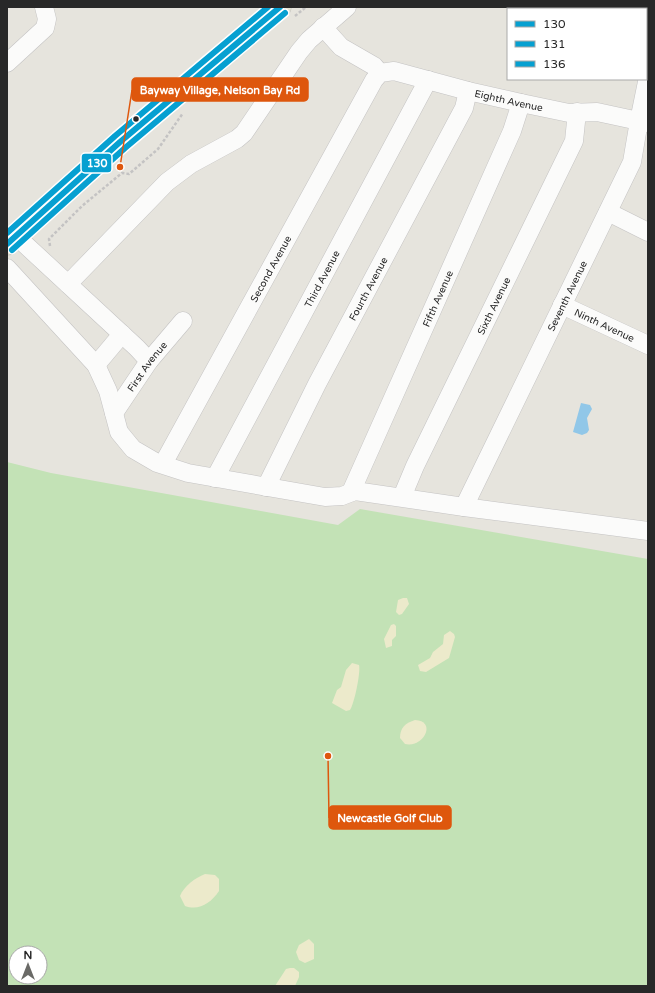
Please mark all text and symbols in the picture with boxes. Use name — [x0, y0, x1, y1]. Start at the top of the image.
legend — [507, 8, 647, 80]
text: 130 — [543, 17, 566, 31]
text: 131 — [543, 37, 566, 51]
text: 136 — [543, 57, 566, 71]
callout: Bayway Village, Nelson Bay Rd — [132, 78, 308, 101]
text: Bayway Village, Nelson Bay Rd — [140, 84, 300, 98]
street label: Eighth Avenue — [473, 88, 544, 114]
unlabelled marker — [131, 114, 141, 124]
line badge: 130 — [81, 153, 112, 173]
text: 130 — [87, 157, 107, 170]
street label: Second Avenue — [248, 233, 295, 304]
street label: Third Avenue — [302, 248, 343, 310]
street label: Fourth Avenue — [347, 255, 391, 323]
street label: Seventh Avenue — [546, 259, 590, 333]
street label: Fifth Avenue — [420, 268, 456, 329]
street label: Sixth Avenue — [475, 275, 514, 337]
street label: Ninth Avenue — [572, 307, 636, 345]
street label: First Avenue — [125, 339, 170, 394]
callout: Newcastle Golf Club — [329, 806, 451, 829]
text: Newcastle Golf Club — [337, 812, 443, 825]
north arrow — [8, 945, 48, 985]
text: N — [24, 949, 32, 962]

